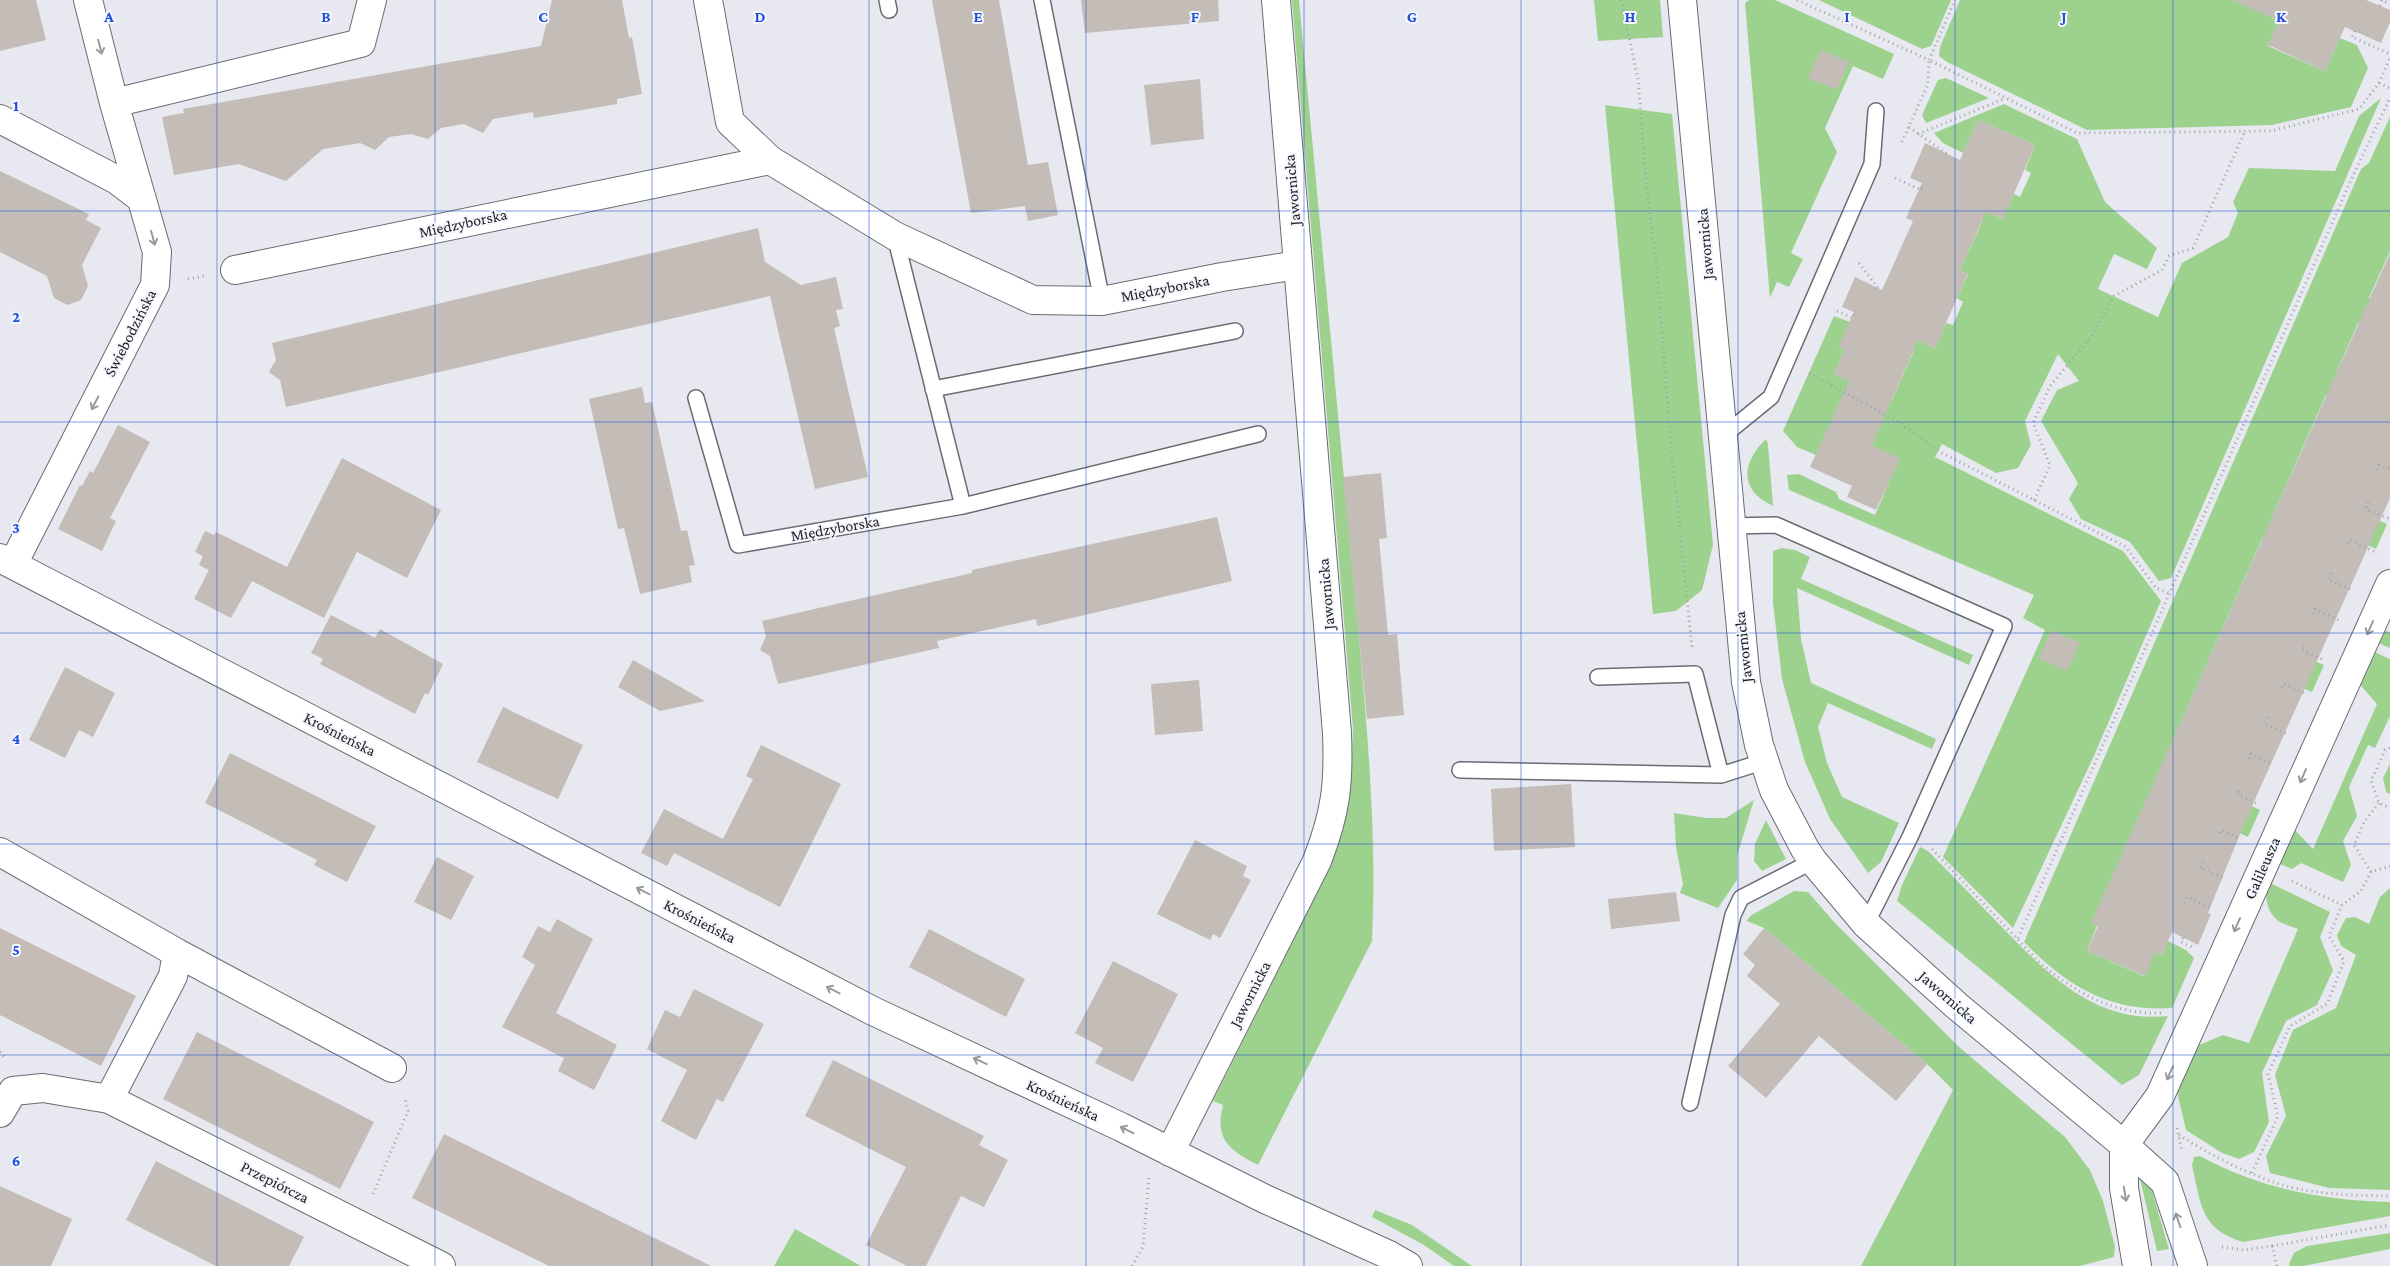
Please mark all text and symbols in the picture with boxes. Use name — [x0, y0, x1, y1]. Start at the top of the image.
text: A — [103, 8, 114, 25]
text: B — [321, 8, 331, 25]
text: C — [538, 8, 548, 25]
text: D — [754, 8, 766, 25]
text: E — [973, 8, 983, 25]
text: F — [1191, 8, 1200, 25]
text: G — [1407, 8, 1417, 25]
text: H — [1625, 8, 1636, 25]
text: I — [1844, 8, 1850, 25]
text: J — [2059, 8, 2067, 25]
text: K — [2276, 8, 2287, 25]
one-way arrow — [96, 39, 105, 55]
text: 1 — [13, 97, 19, 114]
street label: Jawornicka — [1280, 153, 1305, 228]
street label: Międzyborska — [417, 205, 510, 242]
street label: Jawornicka — [1693, 207, 1718, 282]
one-way arrow — [148, 229, 158, 245]
street label: Międzyborska — [1119, 271, 1212, 306]
street label: Świebodzińska — [101, 286, 160, 379]
text: 2 — [12, 308, 20, 325]
one-way arrow — [90, 395, 100, 410]
street label: Międzyborska — [789, 512, 882, 545]
text: 3 — [12, 519, 20, 536]
street label: Jawornicka — [1314, 557, 1339, 632]
street label: Jawornicka — [1731, 610, 1756, 685]
one-way arrow — [2365, 620, 2374, 635]
street label: Krośnieńska — [301, 709, 379, 760]
text: 4 — [12, 730, 21, 747]
one-way arrow — [2298, 768, 2308, 783]
street label: Galileusza — [2241, 834, 2283, 902]
one-way arrow — [635, 886, 650, 896]
street label: Krośnieńska — [661, 896, 739, 947]
one-way arrow — [2232, 917, 2241, 932]
text: 5 — [12, 941, 20, 958]
street label: Jawornicka — [1225, 958, 1275, 1032]
street label: Jawornicka — [1913, 966, 1981, 1028]
one-way arrow — [826, 985, 841, 995]
one-way arrow — [972, 1056, 987, 1066]
one-way arrow — [2165, 1065, 2175, 1080]
street label: Krośnieńska — [1024, 1076, 1103, 1125]
one-way arrow — [1119, 1125, 1134, 1135]
text: 6 — [12, 1152, 20, 1169]
street label: Przepiórcza — [238, 1158, 312, 1208]
one-way arrow — [2120, 1186, 2130, 1202]
one-way arrow — [2173, 1212, 2182, 1228]

